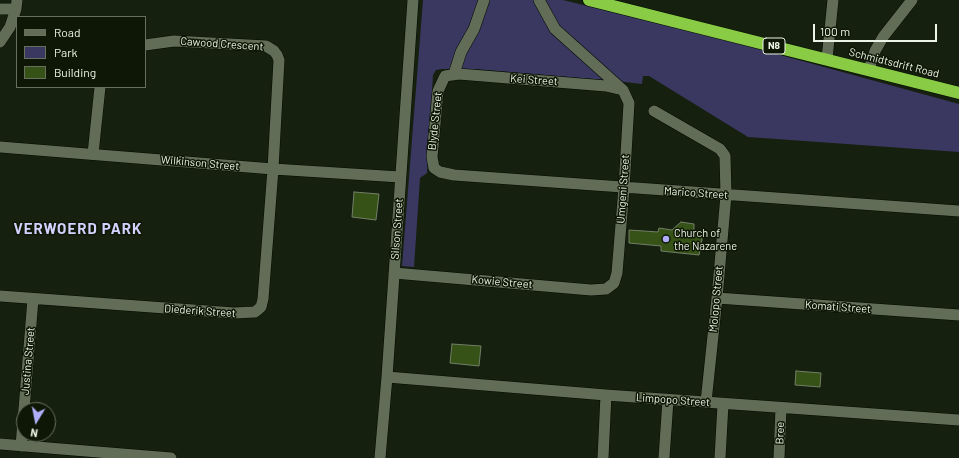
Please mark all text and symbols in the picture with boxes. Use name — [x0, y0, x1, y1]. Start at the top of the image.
legend — [16, 16, 146, 88]
scale bar — [815, 16, 939, 42]
text: 100 m — [820, 24, 850, 38]
text: Road — [54, 25, 81, 39]
street label: Cawood Crescent — [180, 35, 264, 53]
road number: N8 — [763, 38, 785, 54]
text: Park — [54, 45, 78, 59]
street label: Schmidtsdrift Road — [848, 45, 940, 81]
text: Building — [54, 65, 96, 79]
street label: Kei Street — [510, 72, 558, 88]
street label: Blyde Street — [425, 91, 445, 151]
street label: Wilkinson Street — [160, 153, 240, 173]
street label: Umgeni Street — [614, 154, 632, 224]
street label: Marico Street — [664, 184, 728, 202]
street label: Silson Street — [388, 198, 406, 260]
district label: VERWOERD PARK — [14, 220, 142, 238]
place label: Church of the Nazarene — [674, 226, 737, 252]
marker: Church of the Nazarene — [661, 234, 671, 244]
street label: Molopo Street — [707, 265, 725, 333]
street label: Kowie Street — [471, 273, 533, 291]
street label: Komati Street — [804, 298, 872, 316]
street label: Diederik Street — [164, 302, 236, 320]
street label: Justina Street — [18, 326, 38, 396]
street label: Limpopo Street — [635, 391, 711, 409]
north arrow — [16, 402, 56, 442]
street label: Bree — [773, 421, 787, 445]
text: N — [29, 426, 39, 440]

